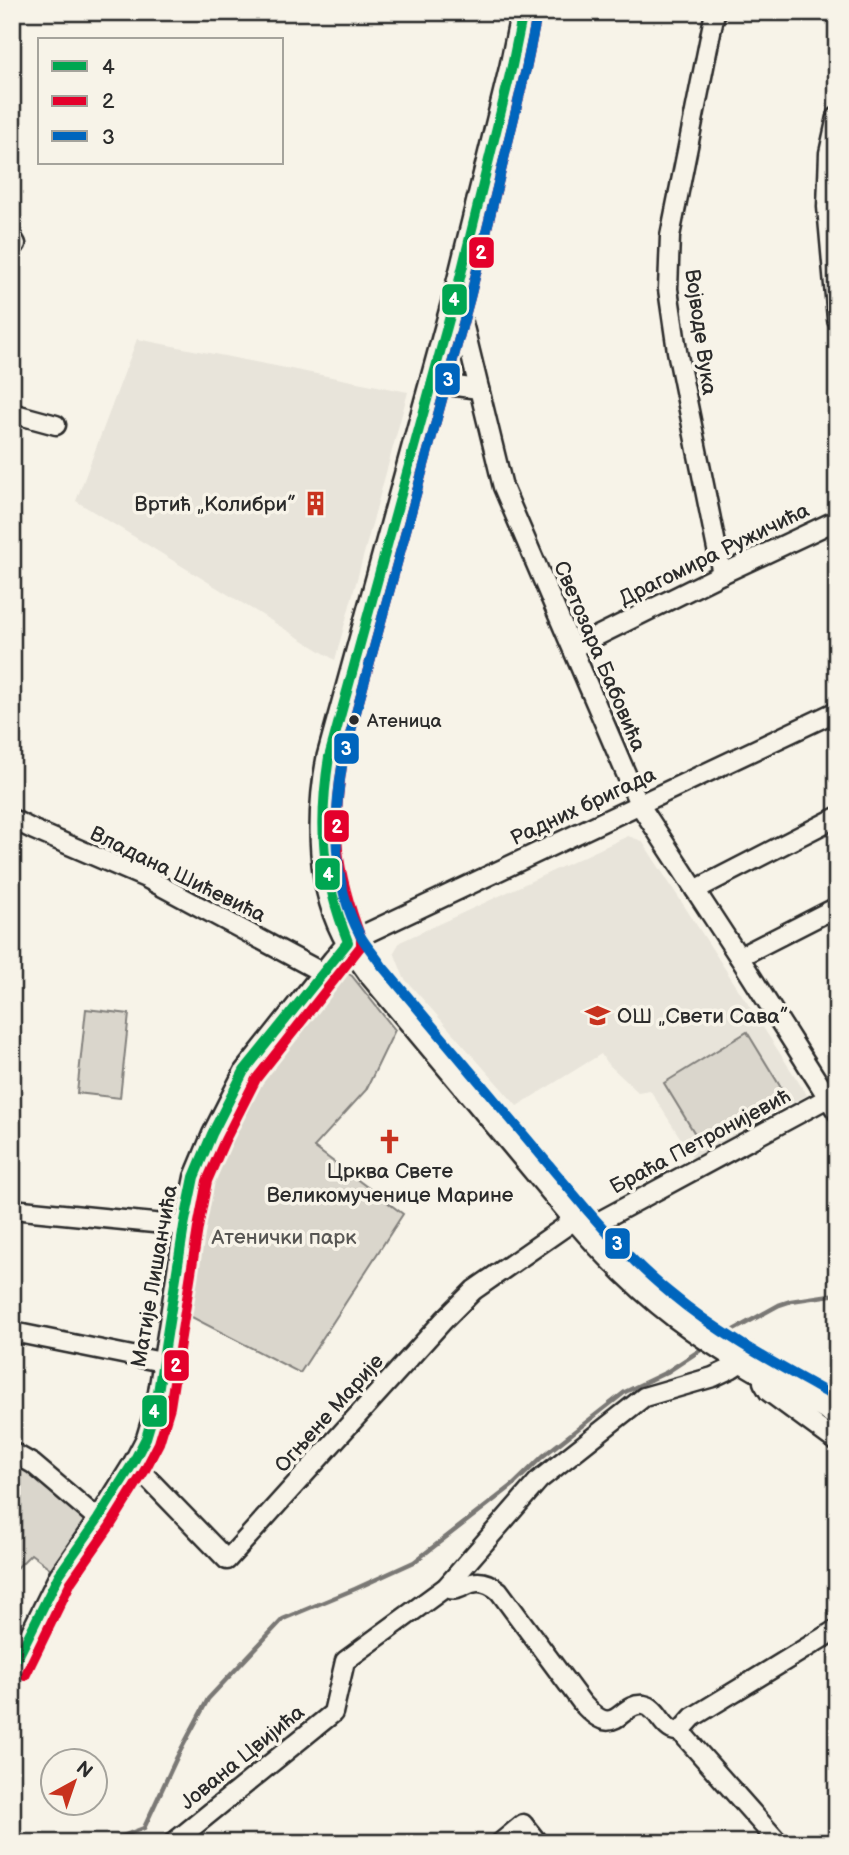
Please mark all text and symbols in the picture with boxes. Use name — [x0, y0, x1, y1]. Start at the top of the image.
legend — [38, 38, 284, 164]
text: 4 — [102, 55, 115, 80]
text: 2 — [102, 89, 115, 114]
text: 3 — [102, 125, 115, 150]
line badge: 2 — [468, 236, 495, 269]
text: 2 — [475, 242, 487, 265]
street label: Војводе Вука — [679, 268, 722, 397]
line badge: 4 — [441, 283, 468, 316]
text: 4 — [448, 289, 460, 312]
line badge: 3 — [434, 362, 461, 396]
text: 3 — [442, 369, 454, 392]
building icon: Вртић „Колибри” — [302, 490, 330, 518]
place label: Вртић „Колибри” — [134, 492, 296, 517]
street label: Драгомира Ружичића — [615, 497, 814, 611]
street label: Светозара Бабовића — [548, 557, 651, 756]
place label: Атеница — [366, 710, 442, 733]
marker: Атеница — [347, 713, 361, 727]
line badge: 3 — [333, 732, 360, 765]
text: 3 — [340, 738, 352, 761]
street label: Радних бригада — [507, 762, 660, 851]
line badge: 2 — [323, 809, 350, 843]
text: 2 — [331, 816, 343, 839]
street label: Владана Шићевића — [86, 821, 270, 928]
line badge: 4 — [314, 857, 341, 891]
text: 4 — [322, 864, 334, 887]
school or university icon: ОШ „Свети Сава” — [583, 1002, 611, 1030]
place label: ОШ „Свети Сава” — [617, 1004, 789, 1029]
street label: Браћа Петронијевић — [606, 1083, 795, 1200]
church icon: Црква Свете Великомученице Марине — [376, 1128, 404, 1156]
place label: Црква Свете Великомученице Марине — [267, 1159, 514, 1208]
street label: Матије Лишанчића — [126, 1182, 183, 1369]
park label: Атенички парк — [211, 1225, 356, 1250]
line badge: 3 — [604, 1227, 631, 1260]
text: 3 — [611, 1233, 623, 1256]
line badge: 2 — [163, 1349, 190, 1382]
street label: Огњене Марије — [270, 1349, 389, 1478]
text: 2 — [170, 1355, 182, 1378]
line badge: 4 — [141, 1394, 168, 1428]
text: 4 — [148, 1401, 160, 1424]
street label: Јована Цвијића — [175, 1699, 310, 1815]
north arrow — [38, 1746, 108, 1816]
text: N — [71, 1757, 97, 1784]

